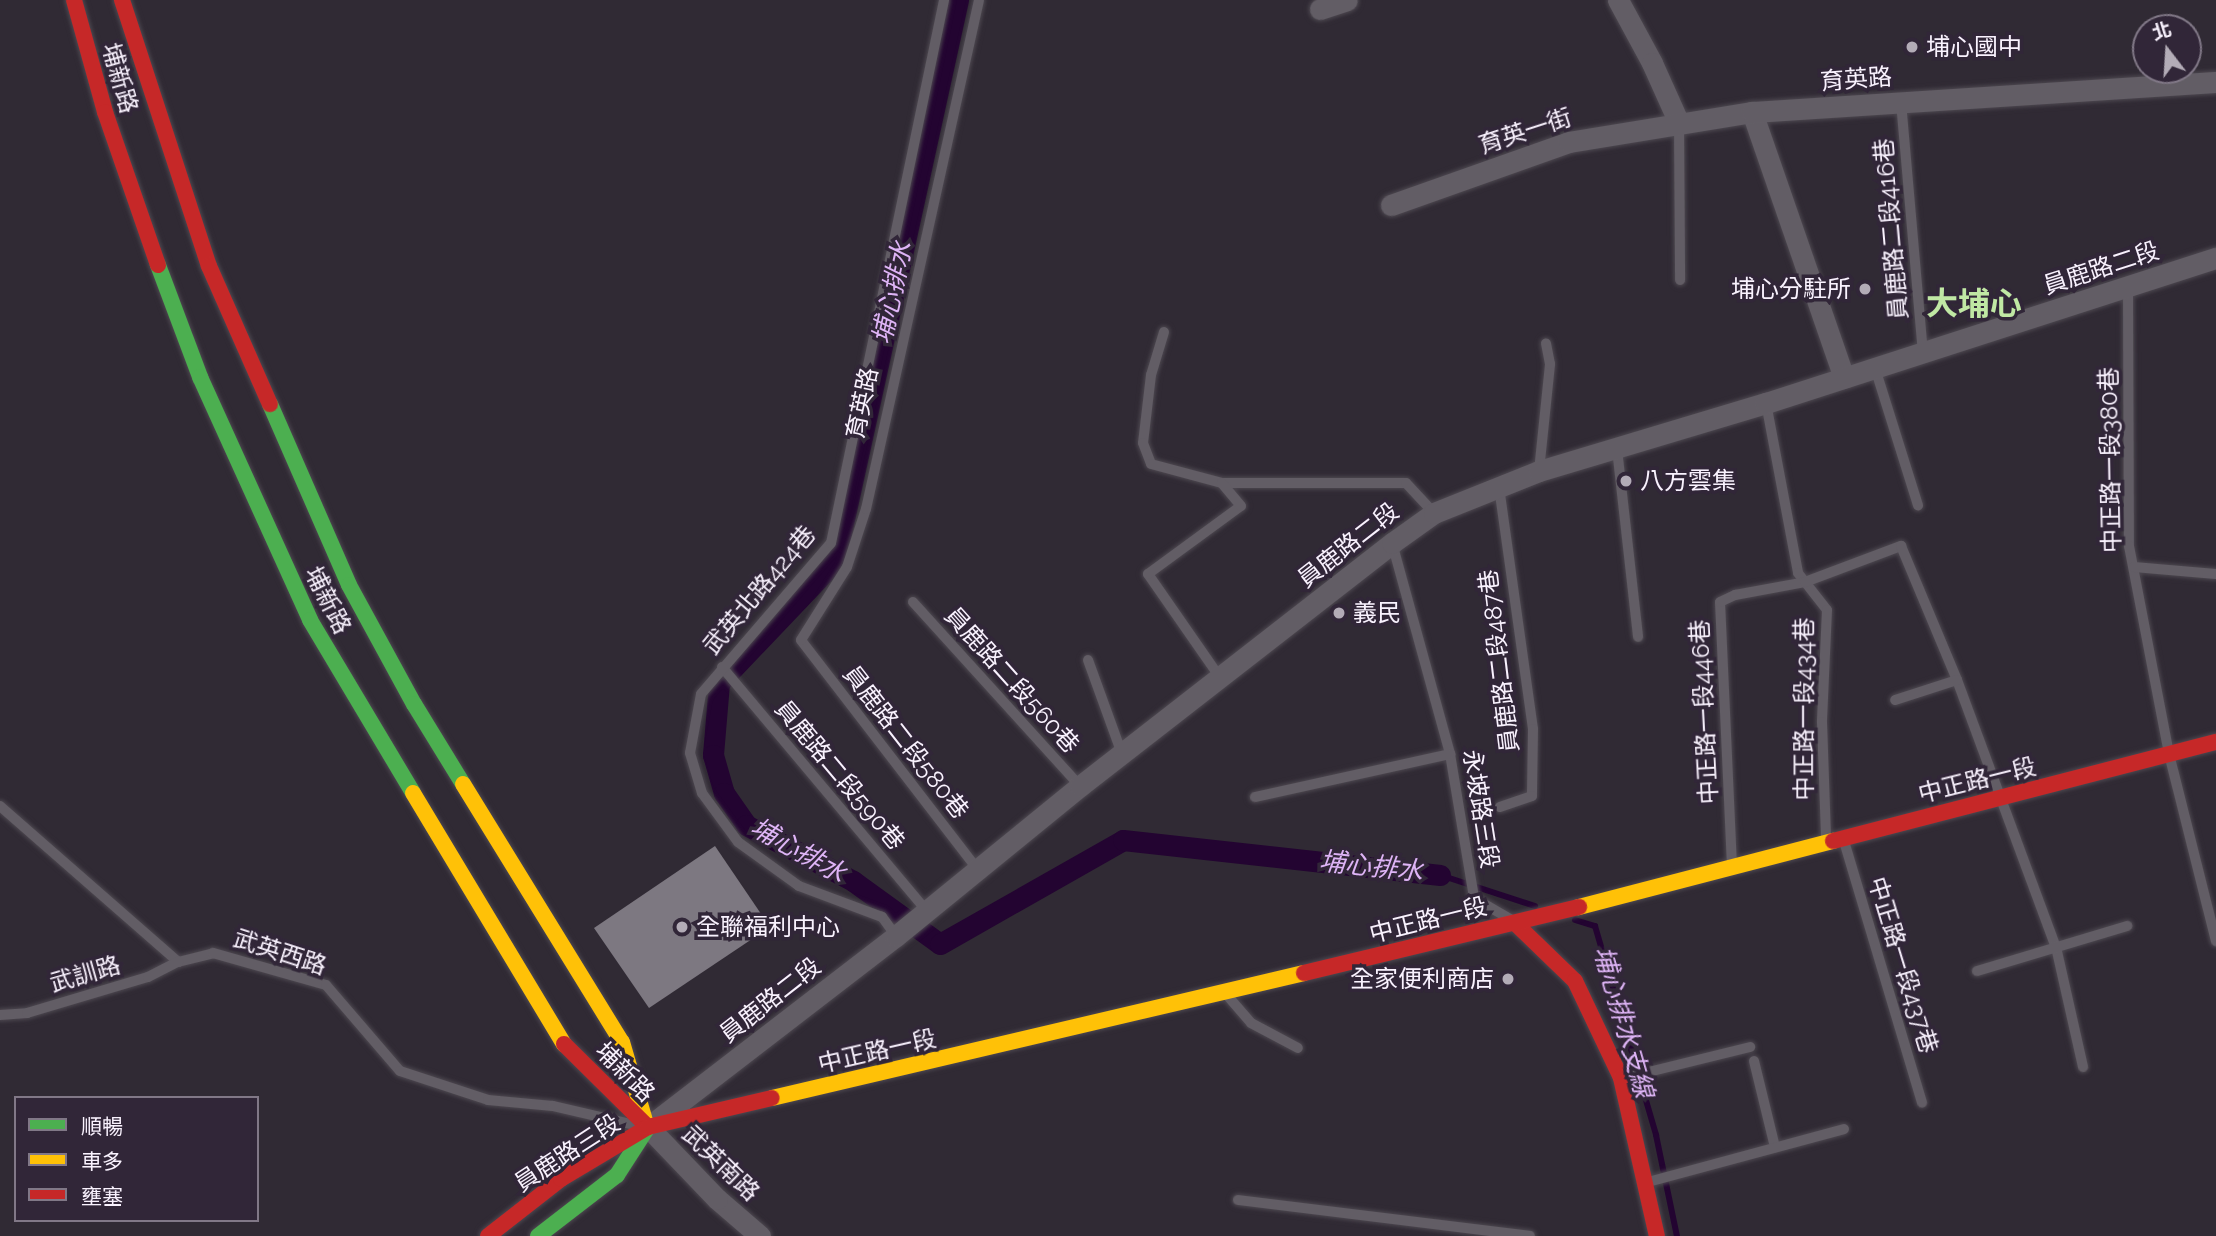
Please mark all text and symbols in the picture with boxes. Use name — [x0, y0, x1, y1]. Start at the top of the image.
north arrow — [2132, 14, 2202, 84]
text: 北 — [2149, 18, 2174, 44]
place label: 埔心國中 — [1926, 33, 2022, 61]
street label: 埔新路 — [96, 39, 144, 117]
marker: 埔心國中 — [1904, 39, 1920, 55]
street label: 育英路 — [1819, 62, 1893, 96]
street label: 育英一街 — [1475, 102, 1575, 160]
street label: 員鹿路二段416巷 — [1869, 137, 1913, 321]
street label: 員鹿路二段 — [2039, 236, 2163, 300]
water label: 埔心排水 — [867, 239, 919, 347]
place label: 埔心分駐所 — [1731, 275, 1851, 303]
marker: 埔心分駐所 — [1857, 281, 1873, 297]
district label: 大埔心 — [1926, 285, 2022, 323]
street label: 育英路 — [840, 365, 884, 441]
street label: 中正路一段380巷 — [2094, 367, 2126, 553]
place label: 八方雲集 — [1640, 467, 1736, 495]
marker: 八方雲集 — [1618, 473, 1634, 489]
street label: 員鹿路二段 — [1292, 497, 1404, 593]
street label: 武英北路424巷 — [697, 520, 821, 660]
street label: 埔新路 — [299, 561, 357, 639]
street label: 員鹿路二段487巷 — [1473, 568, 1525, 754]
place label: 義民 — [1353, 599, 1401, 627]
street label: 員鹿路二段560巷 — [939, 601, 1085, 759]
marker: 義民 — [1331, 605, 1347, 621]
street label: 中正路一段434巷 — [1790, 617, 1818, 801]
street label: 中正路一段446巷 — [1685, 619, 1723, 805]
street label: 員鹿路二段580巷 — [837, 660, 975, 824]
street label: 員鹿路二段590巷 — [769, 695, 911, 855]
street label: 永坡路三段 — [1457, 747, 1505, 871]
street label: 中正路一段 — [1915, 752, 2039, 808]
water label: 埔心排水 — [745, 812, 851, 890]
water label: 埔心排水 — [1318, 846, 1424, 888]
street label: 中正路一段437巷 — [1863, 873, 1943, 1057]
street label: 中正路一段 — [1366, 892, 1490, 948]
place label: 全聯福利中心 — [696, 913, 840, 941]
marker: 全聯福利中心 — [674, 919, 690, 935]
street label: 武英西路 — [230, 923, 330, 981]
water label: 埔心排水支線 — [1587, 943, 1659, 1101]
street label: 武訓路 — [46, 950, 124, 998]
street label: 員鹿路二段 — [714, 952, 826, 1048]
place label: 全家便利商店 — [1350, 965, 1494, 993]
marker: 全家便利商店 — [1500, 971, 1516, 987]
street label: 中正路一段 — [815, 1023, 939, 1079]
street label: 埔新路 — [589, 1036, 661, 1108]
legend — [14, 1096, 259, 1222]
street label: 員鹿路三段 — [509, 1108, 625, 1198]
text: 順暢 — [81, 1114, 123, 1139]
street label: 武英南路 — [676, 1119, 766, 1207]
text: 車多 — [81, 1149, 123, 1174]
text: 壅塞 — [81, 1184, 123, 1209]

